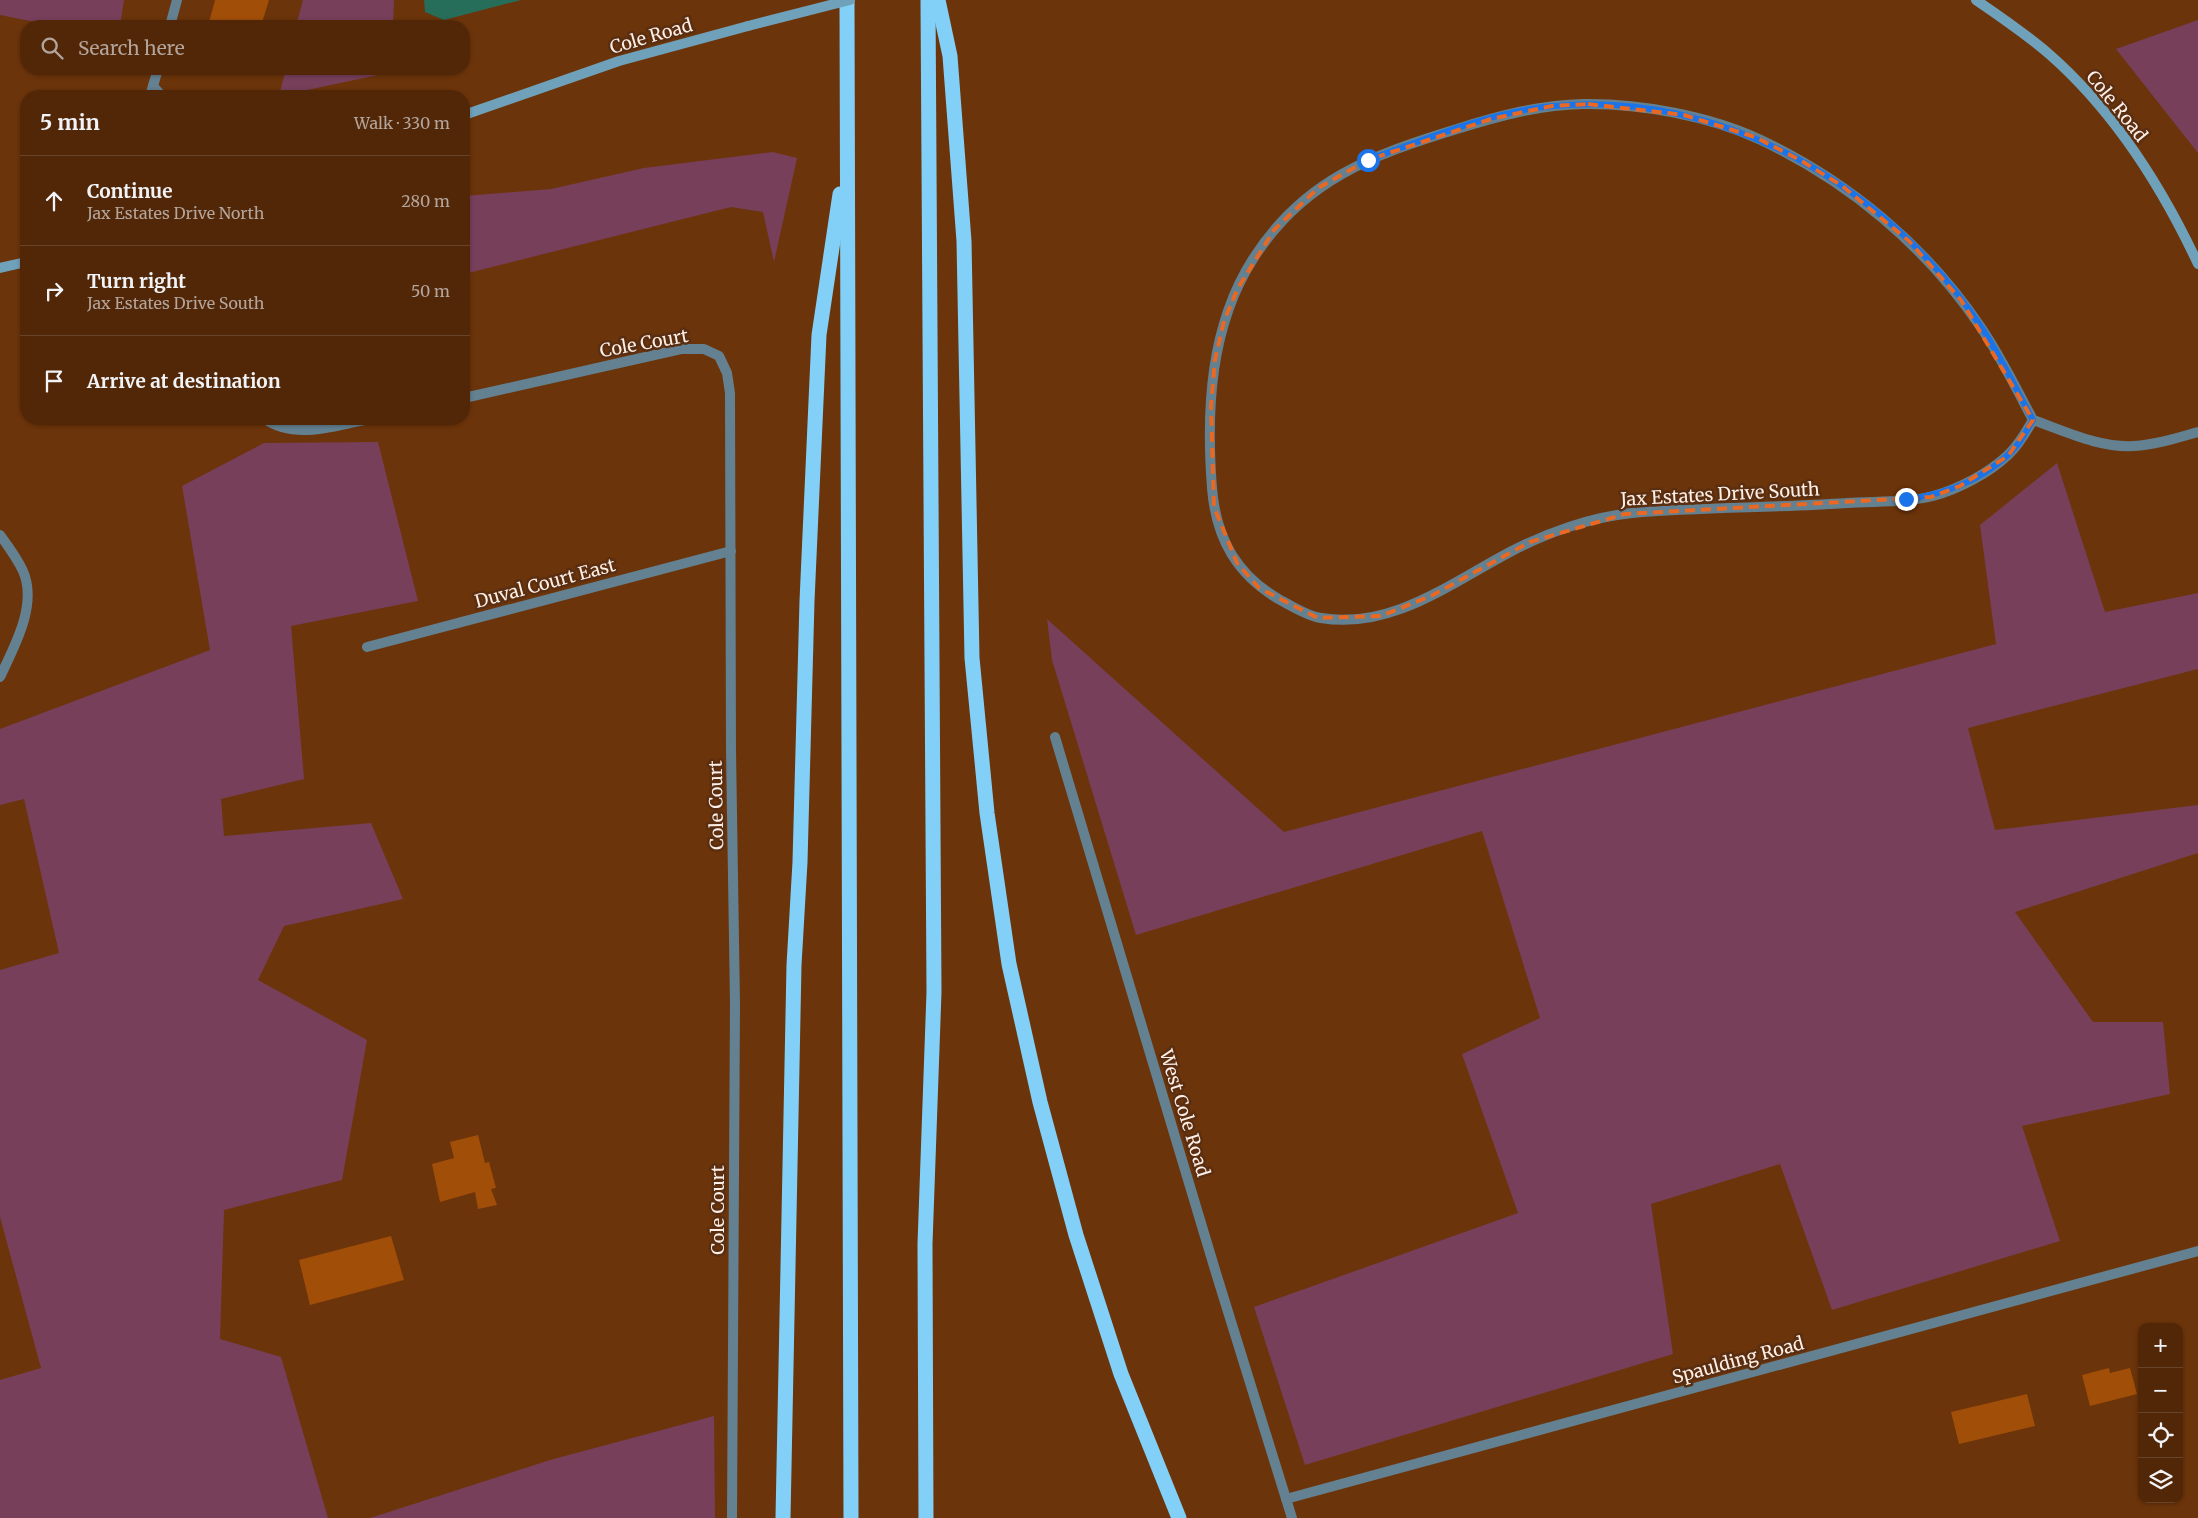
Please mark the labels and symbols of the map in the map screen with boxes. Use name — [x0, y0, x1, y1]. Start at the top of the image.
street label: Cole Road — [607, 13, 695, 59]
street label: Cole Road — [2081, 66, 2153, 146]
route start — [1357, 149, 1380, 172]
street label: Cole Court — [598, 324, 690, 362]
street label: Jax Estates Drive South — [1619, 477, 1820, 511]
route end — [1895, 488, 1918, 511]
street label: Duval Court East — [472, 553, 618, 613]
street label: Cole Court — [704, 760, 728, 850]
street label: West Cole Road — [1154, 1046, 1215, 1179]
street label: Cole Court — [706, 1165, 729, 1255]
street label: Spaulding Road — [1670, 1331, 1806, 1389]

